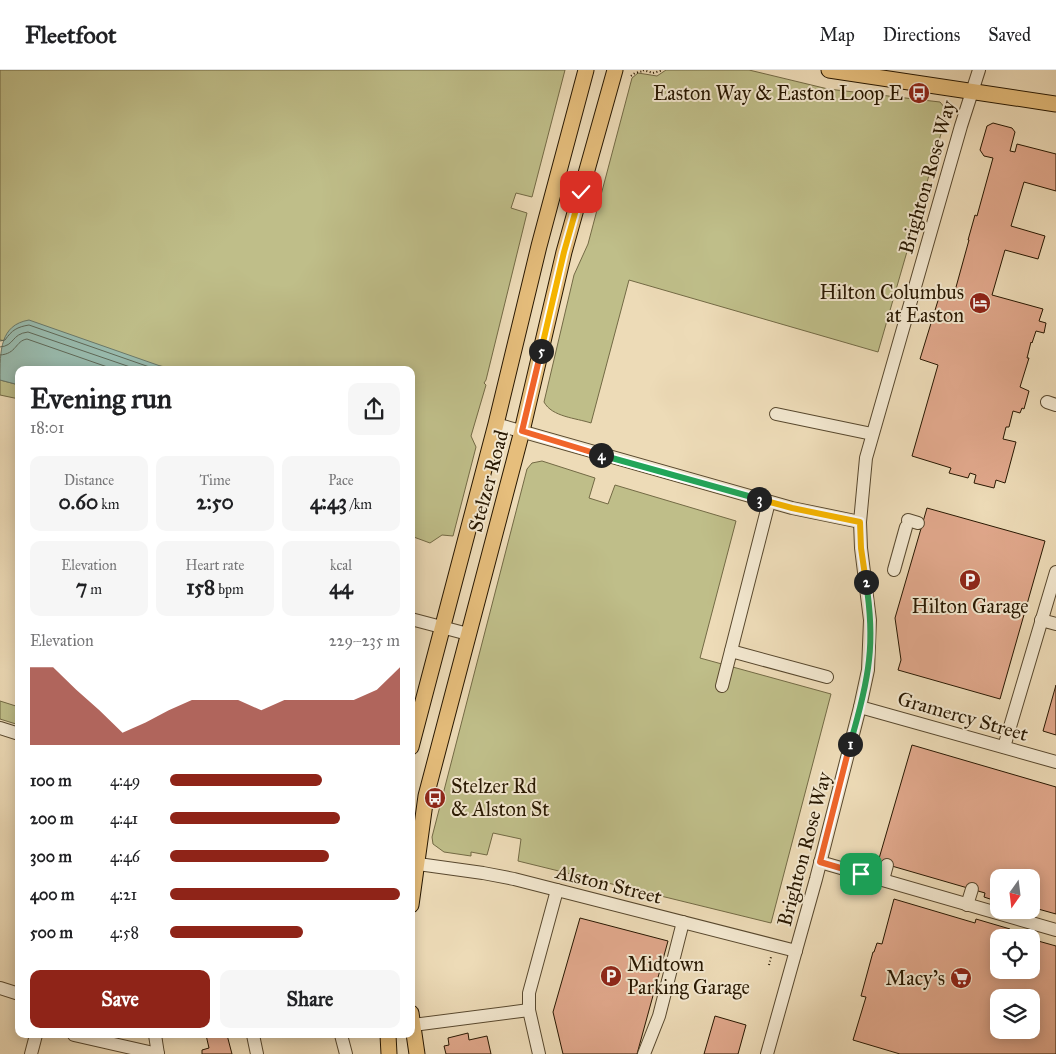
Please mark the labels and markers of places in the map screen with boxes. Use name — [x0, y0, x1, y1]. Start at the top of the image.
place label: Easton Way & Easton Loop E — [653, 81, 903, 105]
bus stop icon: Easton Way & Easton Loop E — [907, 81, 931, 105]
pin — [560, 171, 602, 213]
place label: Hilton Columbus at Easton — [819, 280, 964, 327]
hotel icon: Hilton Columbus at Easton — [968, 291, 992, 315]
pin: 5 — [528, 338, 554, 364]
pin: 4 — [588, 442, 614, 468]
pin: 3 — [746, 486, 772, 512]
parking icon: Hilton Garage — [958, 568, 982, 592]
pin: 2 — [854, 570, 878, 594]
place label: Hilton Garage — [911, 594, 1029, 619]
pin: 1 — [838, 732, 862, 756]
place label: Stelzer Rd & Alston St — [451, 774, 549, 821]
bus stop icon: Stelzer Rd & Alston St — [423, 786, 447, 810]
pin — [840, 853, 882, 895]
place label: Midtown Parking Garage — [627, 952, 750, 1000]
parking icon: Midtown Parking Garage — [599, 964, 623, 988]
place label: Macy's — [886, 966, 945, 990]
supermarket icon: Macy's — [949, 966, 973, 990]

